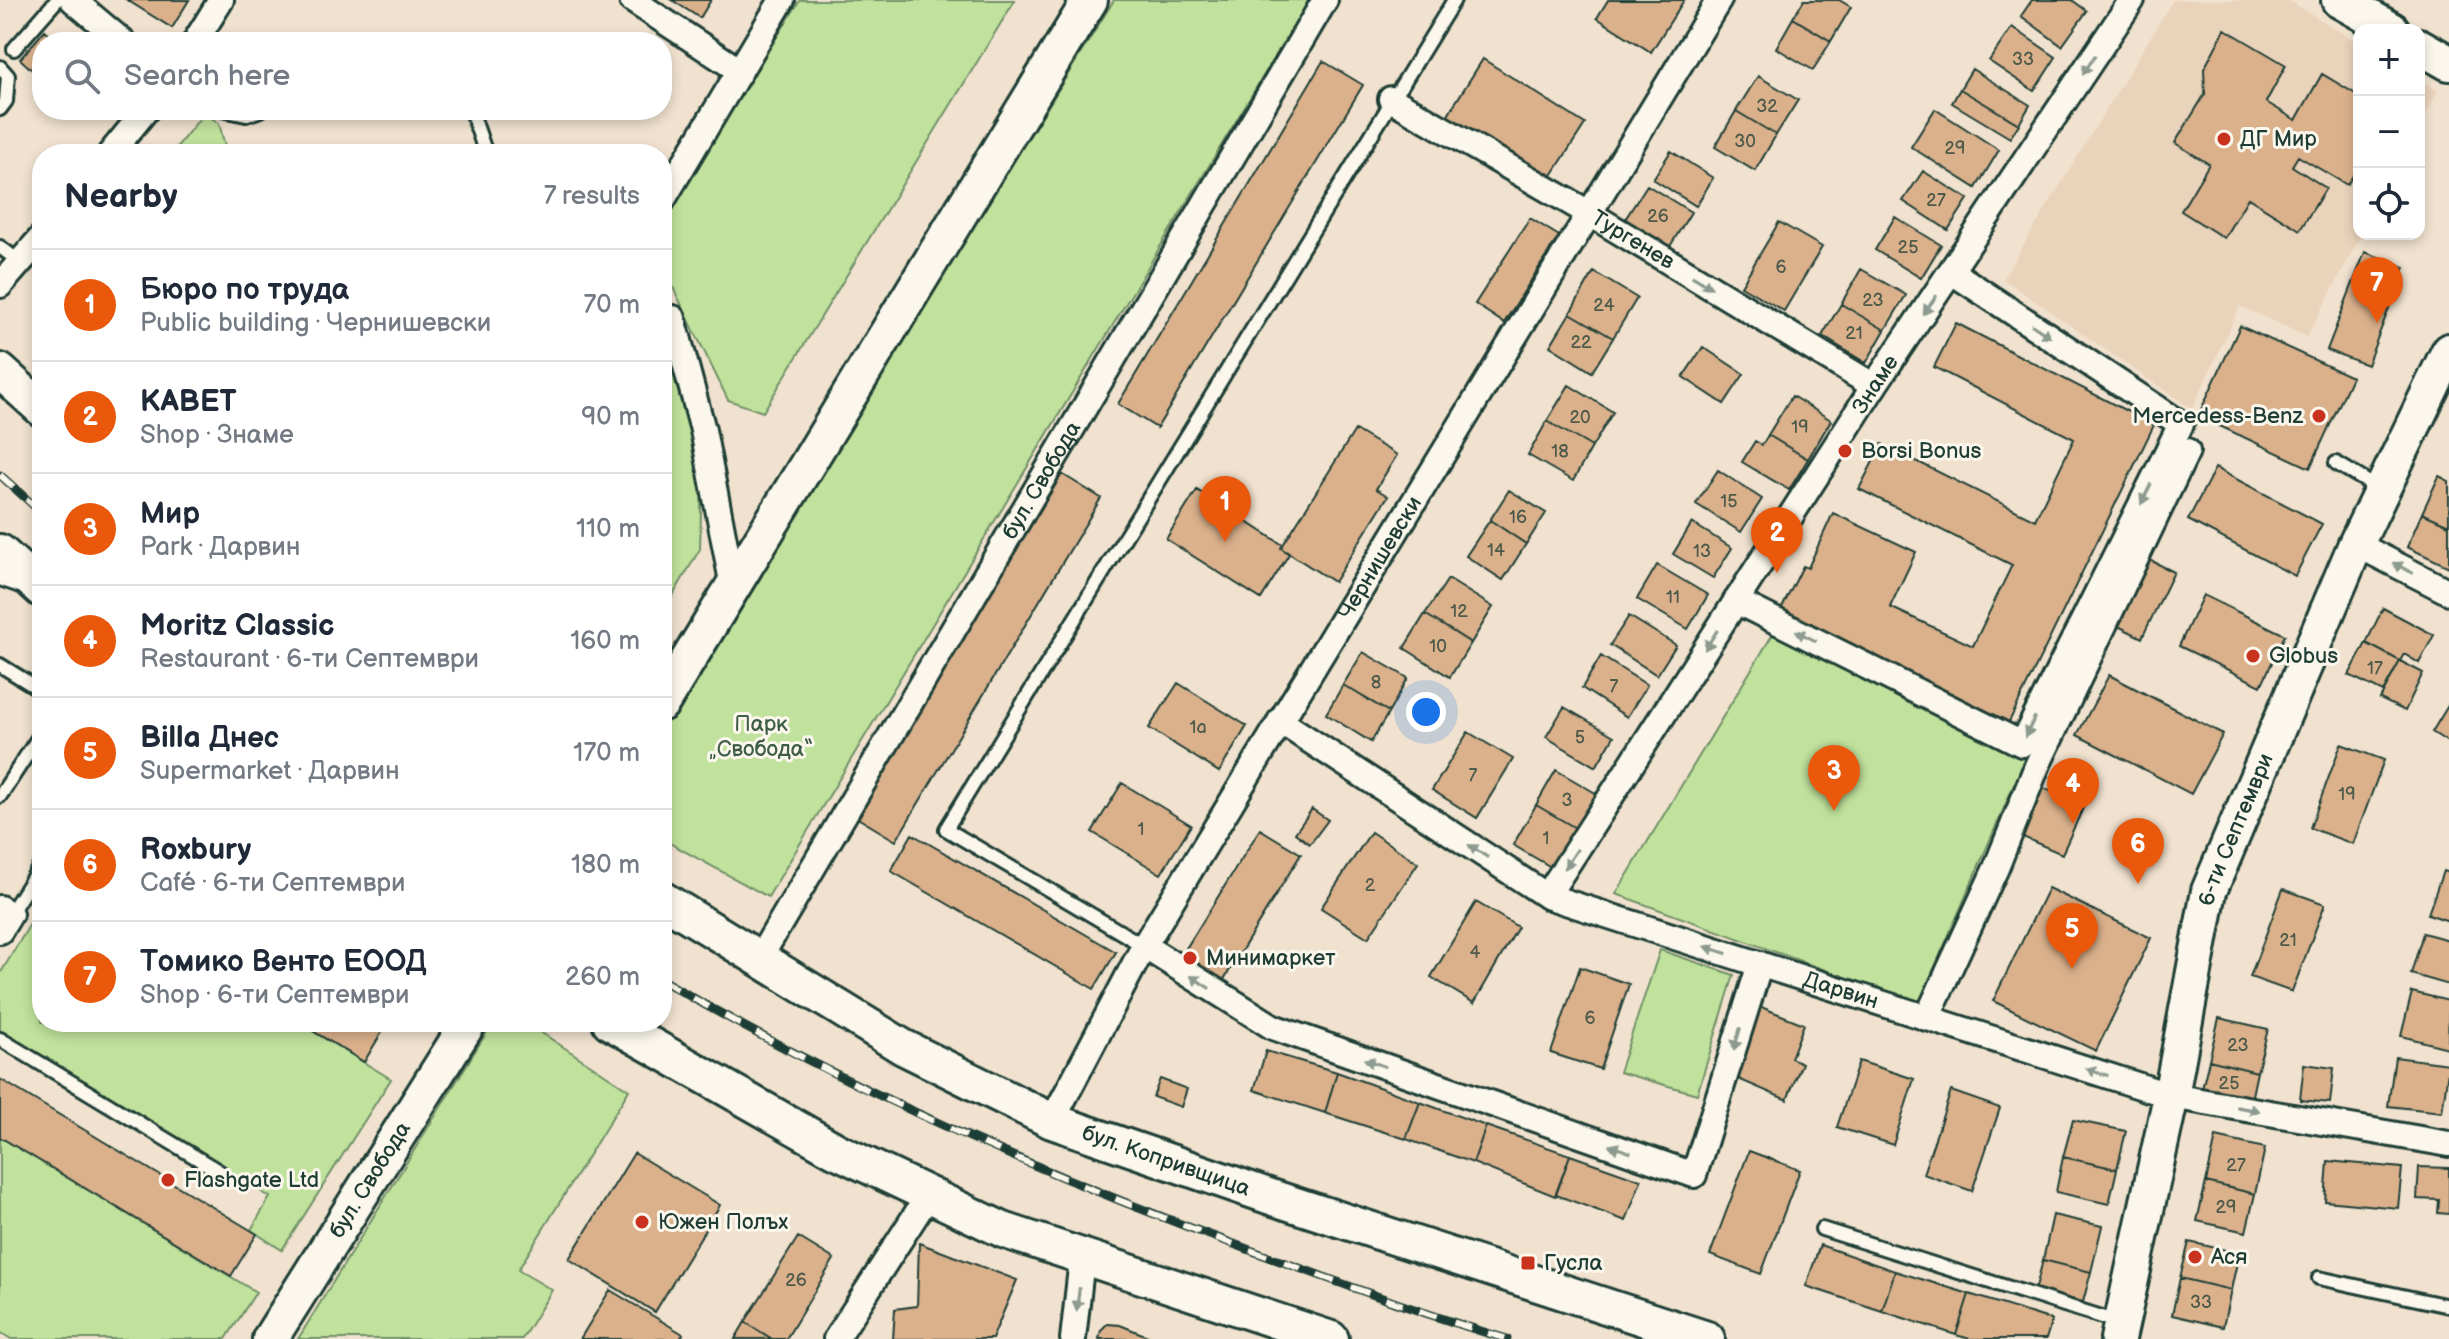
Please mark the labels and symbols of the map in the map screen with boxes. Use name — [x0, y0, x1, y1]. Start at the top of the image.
house number: 33 — [2012, 49, 2034, 70]
one-way arrow — [2083, 54, 2097, 76]
house number: 32 — [1756, 96, 1778, 117]
place label: ДГ Мир — [2240, 126, 2317, 153]
marker: ДГ Мир — [2215, 130, 2233, 148]
house number: 30 — [1734, 131, 1756, 152]
house number: 29 — [1944, 138, 1966, 159]
house number: 27 — [1926, 190, 1946, 211]
street label: Тургенев — [1586, 204, 1680, 276]
house number: 26 — [1647, 206, 1669, 227]
house number: 25 — [1898, 237, 1918, 258]
house number: 6 — [1776, 257, 1787, 278]
pin: 7 — [2351, 257, 2403, 323]
one-way arrow — [1690, 274, 1713, 289]
house number: 23 — [1862, 290, 1884, 311]
one-way arrow — [1923, 294, 1938, 315]
house number: 24 — [1593, 295, 1615, 316]
house number: 21 — [1845, 323, 1863, 344]
one-way arrow — [2030, 323, 2051, 338]
house number: 22 — [1570, 332, 1592, 353]
street label: Знаме — [1846, 350, 1905, 419]
place label: Mercedess-Benz — [2132, 403, 2303, 430]
house number: 20 — [1569, 407, 1591, 428]
marker: Mercedess-Benz — [2310, 407, 2328, 425]
street label: бул. Свобода — [996, 416, 1087, 544]
house number: 19 — [1791, 417, 1809, 438]
place label: Borsi Bonus — [1861, 438, 1982, 465]
house number: 18 — [1551, 441, 1569, 462]
marker: Borsi Bonus — [1836, 442, 1854, 460]
pin: 1 — [1199, 476, 1251, 542]
one-way arrow — [2139, 483, 2153, 506]
street label: Чернишевски — [1332, 491, 1428, 624]
house number: 15 — [1720, 491, 1738, 512]
house number: 16 — [1509, 507, 1527, 528]
pin: 2 — [1751, 507, 1803, 573]
house number: 14 — [1487, 540, 1505, 561]
house number: 13 — [1693, 541, 1711, 562]
one-way arrow — [2391, 561, 2414, 575]
house number: 11 — [1666, 587, 1680, 608]
house number: 12 — [1450, 601, 1468, 622]
one-way arrow — [1705, 629, 1719, 651]
one-way arrow — [1795, 630, 1818, 643]
house number: 10 — [1429, 636, 1447, 657]
place label: Globus — [2269, 643, 2338, 670]
marker: Globus — [2244, 647, 2262, 665]
house number: 17 — [2367, 658, 2383, 679]
house number: 8 — [1371, 672, 1381, 693]
house number: 7 — [1610, 676, 1619, 697]
your location — [1406, 692, 1446, 732]
park label: Парк „Свобода“ — [709, 711, 813, 763]
one-way arrow — [2023, 715, 2037, 738]
house number: 1a — [1189, 717, 1207, 738]
house number: 5 — [1575, 727, 1585, 748]
pin: 3 — [1808, 745, 1860, 811]
street label: 6-ти Септември — [2193, 749, 2279, 908]
pin: 4 — [2047, 758, 2099, 824]
house number: 7 — [1469, 765, 1478, 786]
house number: 19 — [2338, 784, 2356, 805]
house number: 3 — [1561, 790, 1573, 811]
pin: 6 — [2112, 818, 2164, 884]
house number: 1 — [1138, 819, 1144, 840]
house number: 1 — [1543, 828, 1549, 849]
one-way arrow — [1467, 843, 1488, 858]
one-way arrow — [1564, 848, 1578, 870]
house number: 2 — [1365, 875, 1376, 896]
pin: 5 — [2046, 903, 2098, 969]
house number: 21 — [2279, 930, 2297, 951]
house number: 4 — [1470, 942, 1481, 963]
one-way arrow — [1703, 943, 1727, 956]
place label: Минимаркет — [1206, 945, 1336, 972]
marker: Минимаркет — [1181, 949, 1199, 967]
street label: Дарвин — [1800, 966, 1882, 1015]
one-way arrow — [1189, 974, 1210, 989]
house number: 6 — [1585, 1008, 1596, 1029]
one-way arrow — [1730, 1027, 1742, 1051]
house number: 23 — [2227, 1035, 2249, 1056]
one-way arrow — [1363, 1056, 1387, 1069]
one-way arrow — [2084, 1065, 2108, 1078]
house number: 25 — [2219, 1073, 2239, 1094]
one-way arrow — [2236, 1104, 2261, 1116]
street label: бул. Свобода — [323, 1117, 417, 1243]
street label: бул. Копривщица — [1079, 1119, 1254, 1202]
one-way arrow — [1608, 1142, 1632, 1155]
house number: 27 — [2226, 1155, 2246, 1176]
place label: Flashgate Ltd — [184, 1167, 319, 1194]
marker: Flashgate Ltd — [159, 1171, 177, 1189]
house number: 29 — [2215, 1197, 2237, 1218]
place label: Южен Полъх — [658, 1209, 788, 1236]
marker: Южен Полъх — [633, 1213, 651, 1231]
place label: Ася — [2210, 1244, 2247, 1271]
marker: Ася — [2186, 1248, 2204, 1266]
place label: Гусла — [1544, 1250, 1603, 1277]
marker: Гусла — [1519, 1254, 1537, 1272]
house number: 26 — [785, 1270, 807, 1291]
one-way arrow — [1071, 1287, 1084, 1312]
house number: 33 — [2190, 1292, 2212, 1313]

